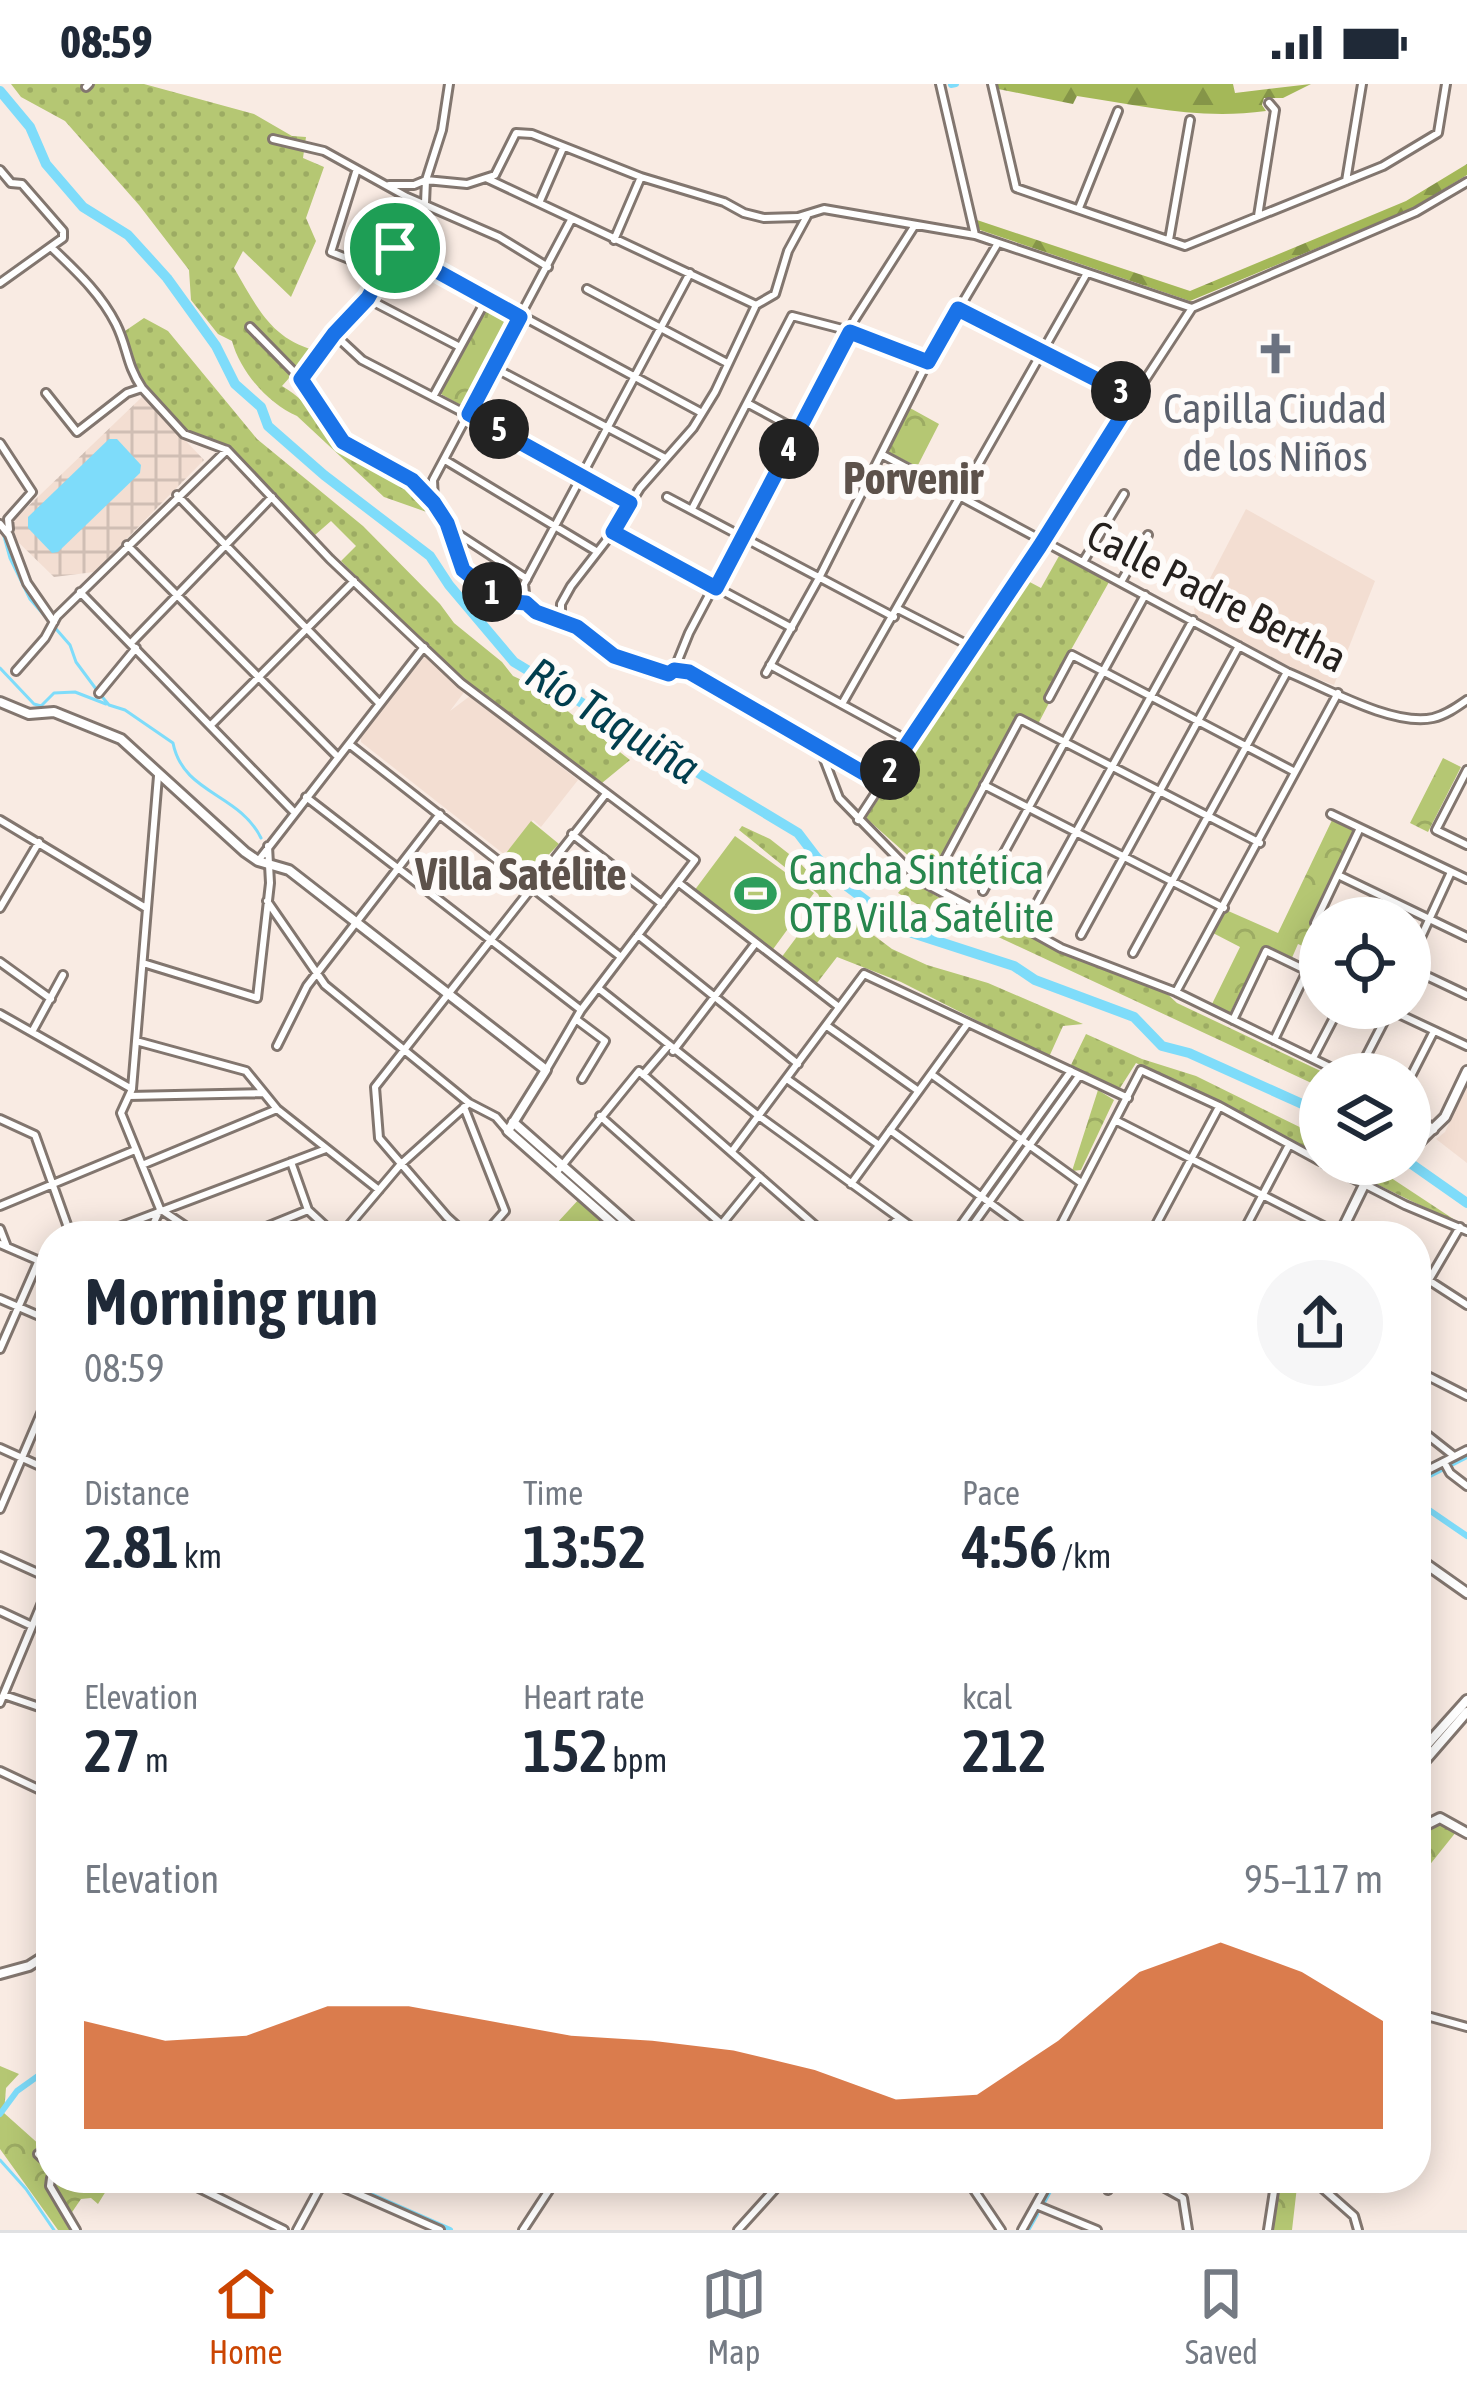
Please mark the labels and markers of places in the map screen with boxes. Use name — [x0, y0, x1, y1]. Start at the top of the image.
pin — [344, 197, 446, 299]
church icon: Capilla Ciudad de los Niños — [1252, 331, 1298, 377]
pin: 3 — [1091, 361, 1151, 421]
place label: Capilla Ciudad de los Niños — [1163, 384, 1387, 480]
pin: 5 — [469, 399, 529, 459]
pin: 4 — [759, 419, 819, 479]
pin: 1 — [462, 562, 522, 622]
pin: 2 — [860, 740, 920, 800]
place label: Cancha Sintética OTB Villa Satélite — [789, 845, 1054, 941]
sports icon: Cancha Sintética OTB Villa Satélite — [732, 870, 778, 916]

